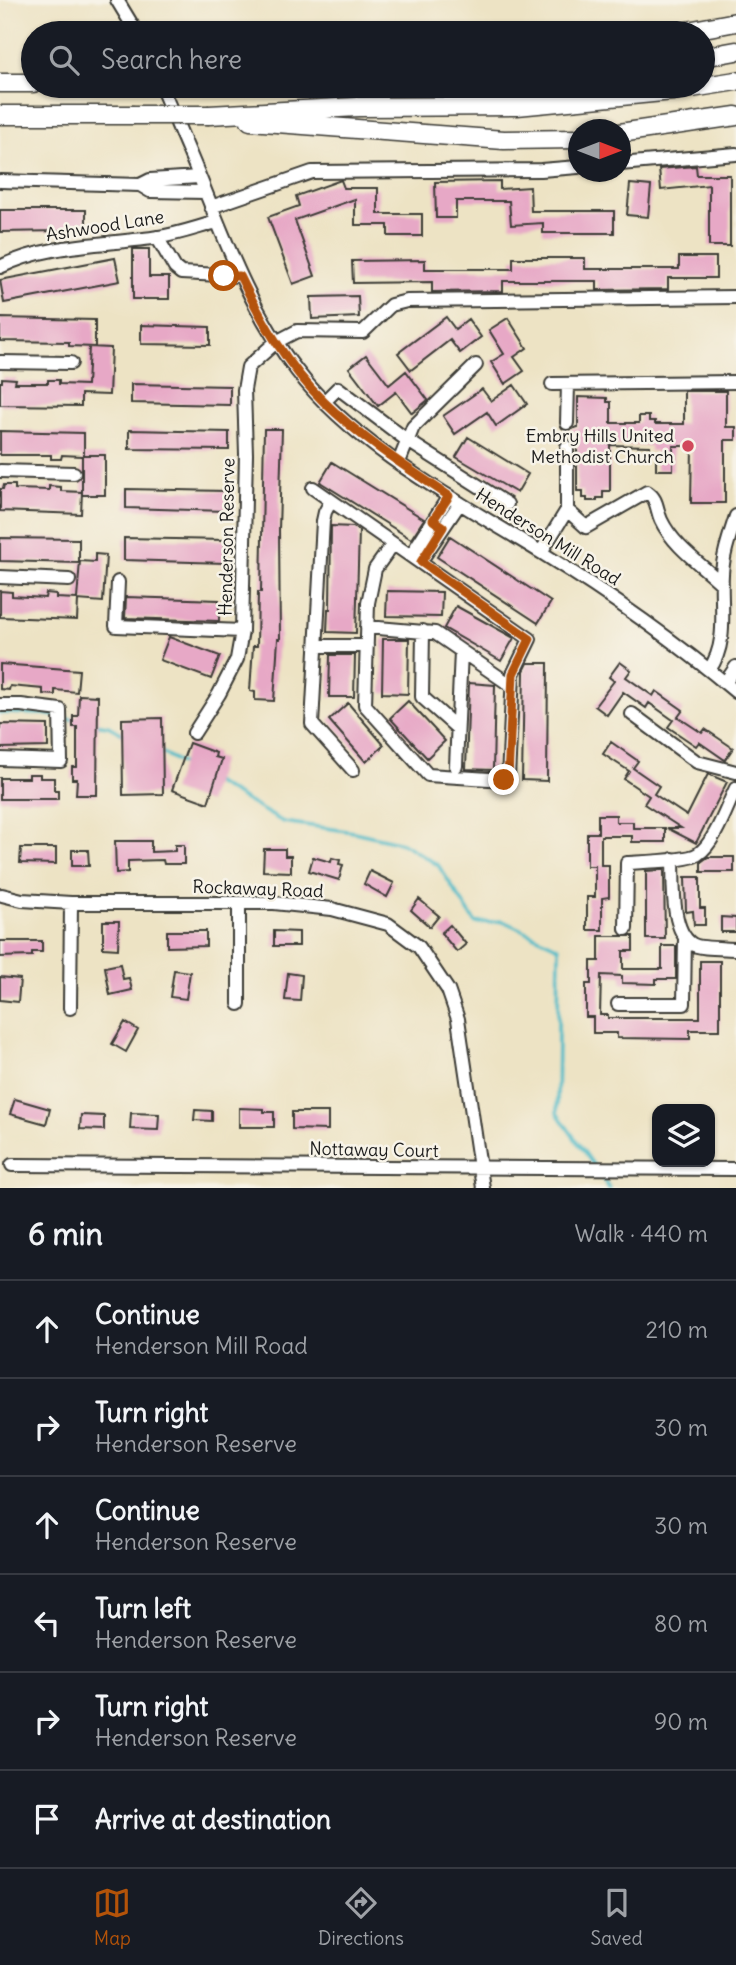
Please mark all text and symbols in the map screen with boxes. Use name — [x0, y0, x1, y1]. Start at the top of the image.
search box — [21, 21, 715, 98]
icon: search — [45, 41, 83, 79]
text: Search here — [101, 43, 242, 76]
north arrow — [568, 119, 631, 182]
street label: Ashwood Lane — [44, 205, 166, 246]
route start — [208, 260, 239, 291]
place label: Embry Hills United Methodist Church — [526, 424, 674, 468]
marker: Embry Hills United Methodist Church — [680, 438, 696, 454]
street label: Henderson Reserve — [214, 458, 239, 616]
street label: Henderson Mill Road — [472, 483, 625, 591]
route end — [488, 764, 519, 795]
street label: Rockaway Road — [192, 875, 324, 902]
map controls — [652, 1104, 715, 1167]
button: layers — [652, 1104, 715, 1167]
street label: Nottaway Court — [309, 1137, 439, 1162]
text: 6 min — [28, 1215, 103, 1253]
text: Walk · 440 m — [574, 1219, 708, 1248]
text: Continue — [95, 1298, 200, 1331]
icon: ahead — [28, 1310, 66, 1348]
text: 210 m — [645, 1315, 708, 1344]
text: Henderson Mill Road — [95, 1331, 308, 1360]
text: Turn right — [95, 1396, 208, 1429]
icon: right — [28, 1408, 66, 1446]
text: 30 m — [654, 1413, 708, 1442]
text: Henderson Reserve — [95, 1429, 297, 1458]
text: Continue — [95, 1494, 200, 1527]
icon: ahead — [28, 1506, 66, 1544]
text: 30 m — [654, 1511, 708, 1540]
text: Henderson Reserve — [95, 1527, 297, 1556]
text: Turn left — [95, 1592, 191, 1625]
icon: left — [28, 1604, 66, 1642]
text: 80 m — [654, 1609, 708, 1638]
text: Henderson Reserve — [95, 1625, 297, 1654]
text: Turn right — [95, 1690, 208, 1723]
icon: right — [28, 1702, 66, 1740]
text: 90 m — [654, 1707, 708, 1736]
text: Henderson Reserve — [95, 1723, 297, 1752]
icon: arrive — [28, 1800, 66, 1838]
text: Arrive at destination — [95, 1803, 331, 1836]
tab: Map — [93, 1884, 131, 1950]
tab: Directions — [318, 1884, 404, 1950]
tab: Saved — [591, 1884, 643, 1950]

